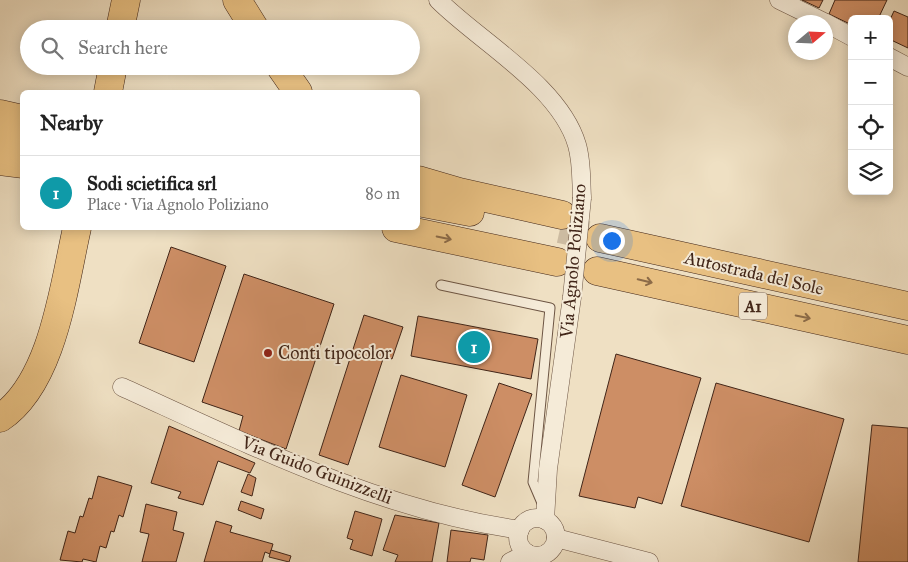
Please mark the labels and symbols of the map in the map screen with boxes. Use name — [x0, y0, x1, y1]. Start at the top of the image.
north arrow — [788, 15, 833, 60]
street label: Via Agnolo Poliziano — [555, 183, 592, 340]
your location — [599, 228, 625, 254]
one-way arrow — [436, 233, 452, 243]
street label: Autostrada del Sole — [681, 246, 826, 300]
one-way arrow — [636, 277, 652, 286]
road number: A1 — [739, 292, 767, 320]
one-way arrow — [795, 313, 811, 322]
pin: 1 — [458, 328, 490, 366]
place label: Conti tipocolor — [278, 342, 392, 364]
marker: Conti tipocolor — [262, 347, 274, 359]
street label: Via Guido Guinizzelli — [237, 431, 396, 509]

